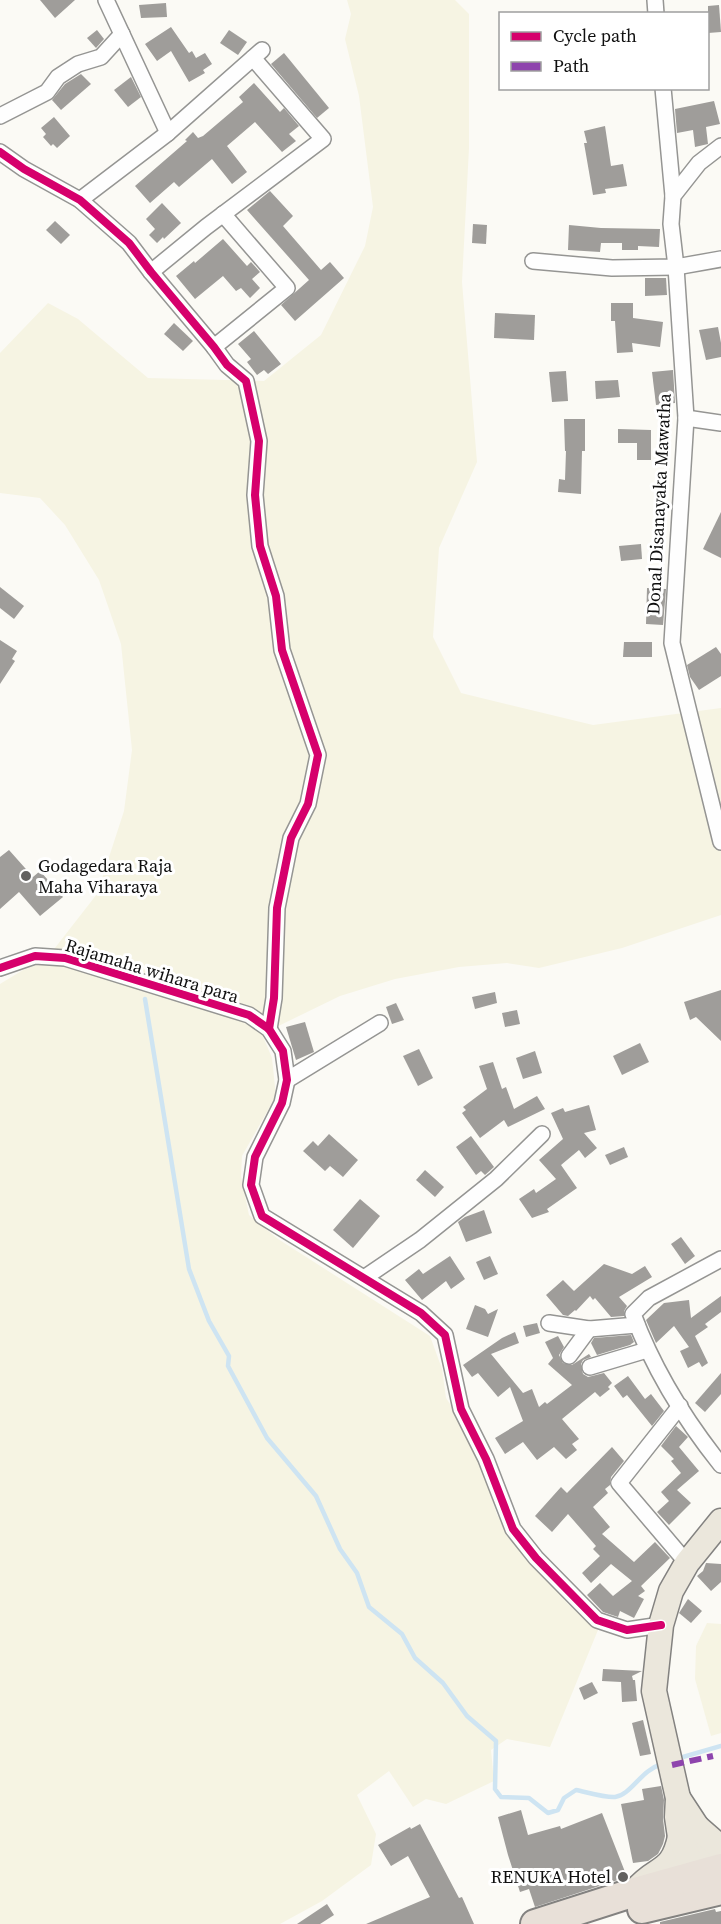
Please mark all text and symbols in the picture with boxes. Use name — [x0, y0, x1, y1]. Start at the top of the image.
legend — [499, 12, 709, 90]
text: Cycle path — [553, 23, 637, 48]
text: Path — [553, 53, 590, 78]
street label: Donal Disanayaka Mawatha — [640, 392, 677, 615]
place label: Godagedara Raja Maha Viharaya — [38, 853, 173, 899]
marker: Godagedara Raja Maha Viharaya — [19, 869, 33, 883]
street label: Rajamaha wihara para — [62, 932, 243, 1009]
place label: RENUKA Hotel — [491, 1864, 611, 1889]
marker: RENUKA Hotel — [616, 1870, 630, 1884]

